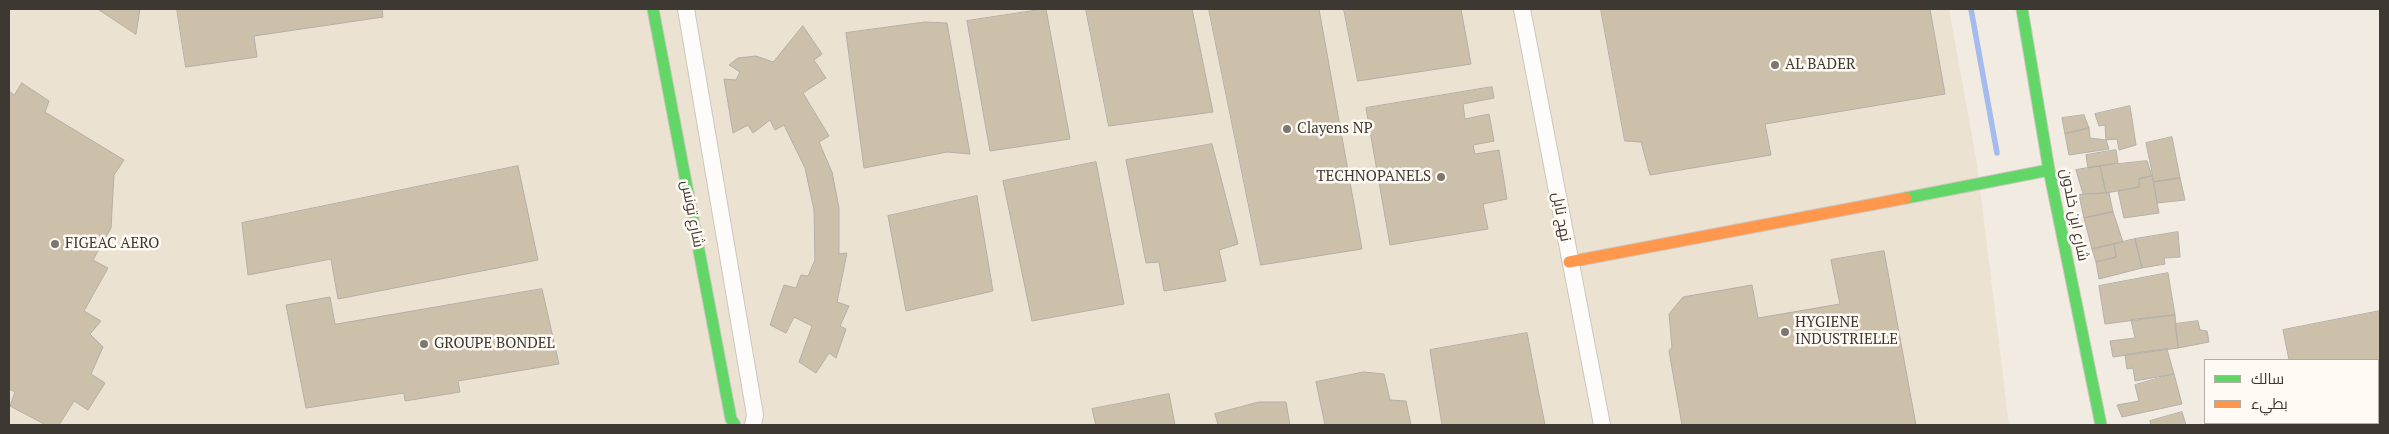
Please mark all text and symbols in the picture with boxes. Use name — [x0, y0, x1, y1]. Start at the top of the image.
place label: AL BADER — [1785, 56, 1855, 74]
marker: AL BADER — [1769, 59, 1781, 71]
place label: Clayens NP — [1297, 120, 1373, 138]
marker: Clayens NP — [1281, 123, 1293, 135]
street label: شارع ابن خلدون — [2056, 167, 2092, 263]
place label: TECHNOPANELS — [1316, 168, 1431, 186]
marker: TECHNOPANELS — [1435, 171, 1447, 183]
street label: شارع تونس — [677, 179, 707, 249]
street label: نهج نابل — [1548, 191, 1574, 243]
place label: FIGEAC AERO — [65, 235, 159, 253]
marker: FIGEAC AERO — [49, 238, 61, 250]
place label: HYGIENE INDUSTRIELLE — [1795, 314, 1898, 349]
marker: HYGIENE INDUSTRIELLE — [1779, 326, 1791, 338]
place label: GROUPE BONDEL — [434, 335, 555, 353]
marker: GROUPE BONDEL — [418, 338, 430, 350]
legend — [2204, 359, 2379, 424]
text: سالك — [2251, 368, 2284, 388]
text: بطيء — [2251, 393, 2288, 413]

